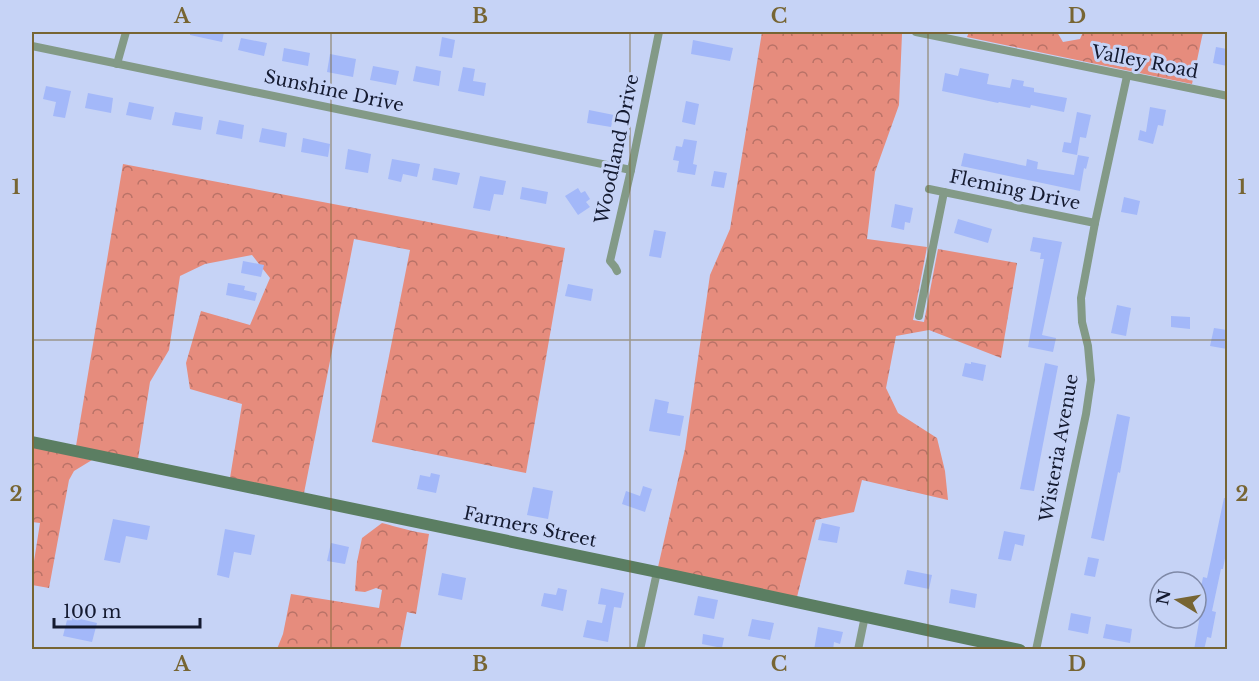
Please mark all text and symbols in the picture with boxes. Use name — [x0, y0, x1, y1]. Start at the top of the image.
text: A — [173, 4, 191, 28]
text: B — [472, 4, 488, 28]
text: C — [771, 4, 787, 28]
text: D — [1068, 4, 1086, 28]
street label: Valley Road — [1089, 41, 1200, 83]
street label: Sunshine Drive — [262, 65, 406, 117]
street label: Woodland Drive — [590, 72, 644, 227]
street label: Fleming Drive — [948, 165, 1082, 215]
text: 1 — [12, 175, 21, 199]
text: 1 — [1238, 175, 1247, 199]
street label: Wisteria Avenue — [1035, 372, 1083, 525]
text: 2 — [9, 482, 23, 506]
text: 2 — [1235, 482, 1249, 506]
street label: Farmers Street — [461, 502, 599, 552]
north arrow — [1148, 570, 1208, 630]
text: N — [1152, 588, 1175, 606]
scale bar — [54, 591, 200, 629]
text: 100 m — [63, 601, 121, 623]
text: A — [173, 652, 191, 676]
text: B — [472, 652, 488, 676]
text: C — [771, 652, 787, 676]
text: D — [1068, 652, 1086, 676]

